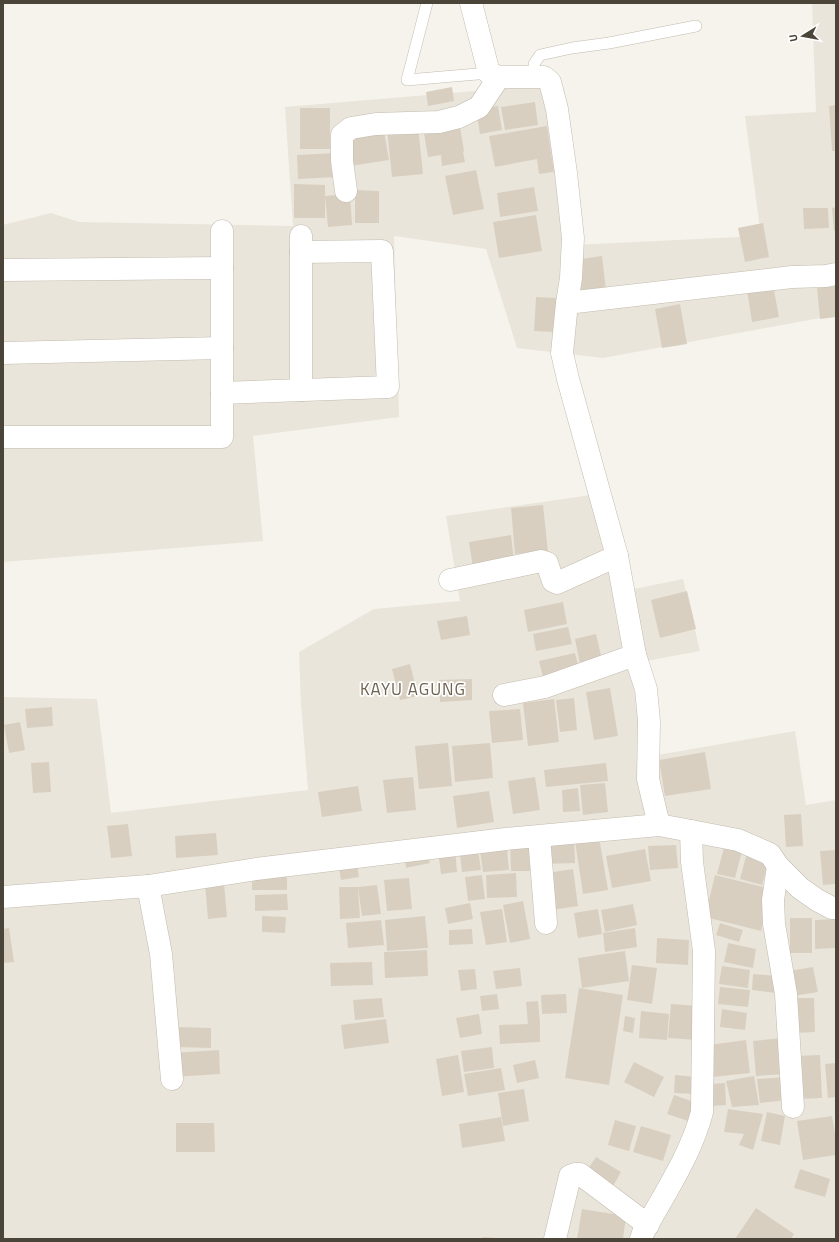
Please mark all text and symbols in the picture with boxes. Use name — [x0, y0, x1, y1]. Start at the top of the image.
north arrow — [783, 16, 823, 56]
text: U — [785, 33, 802, 43]
district label: KAYU AGUNG — [360, 676, 466, 702]

